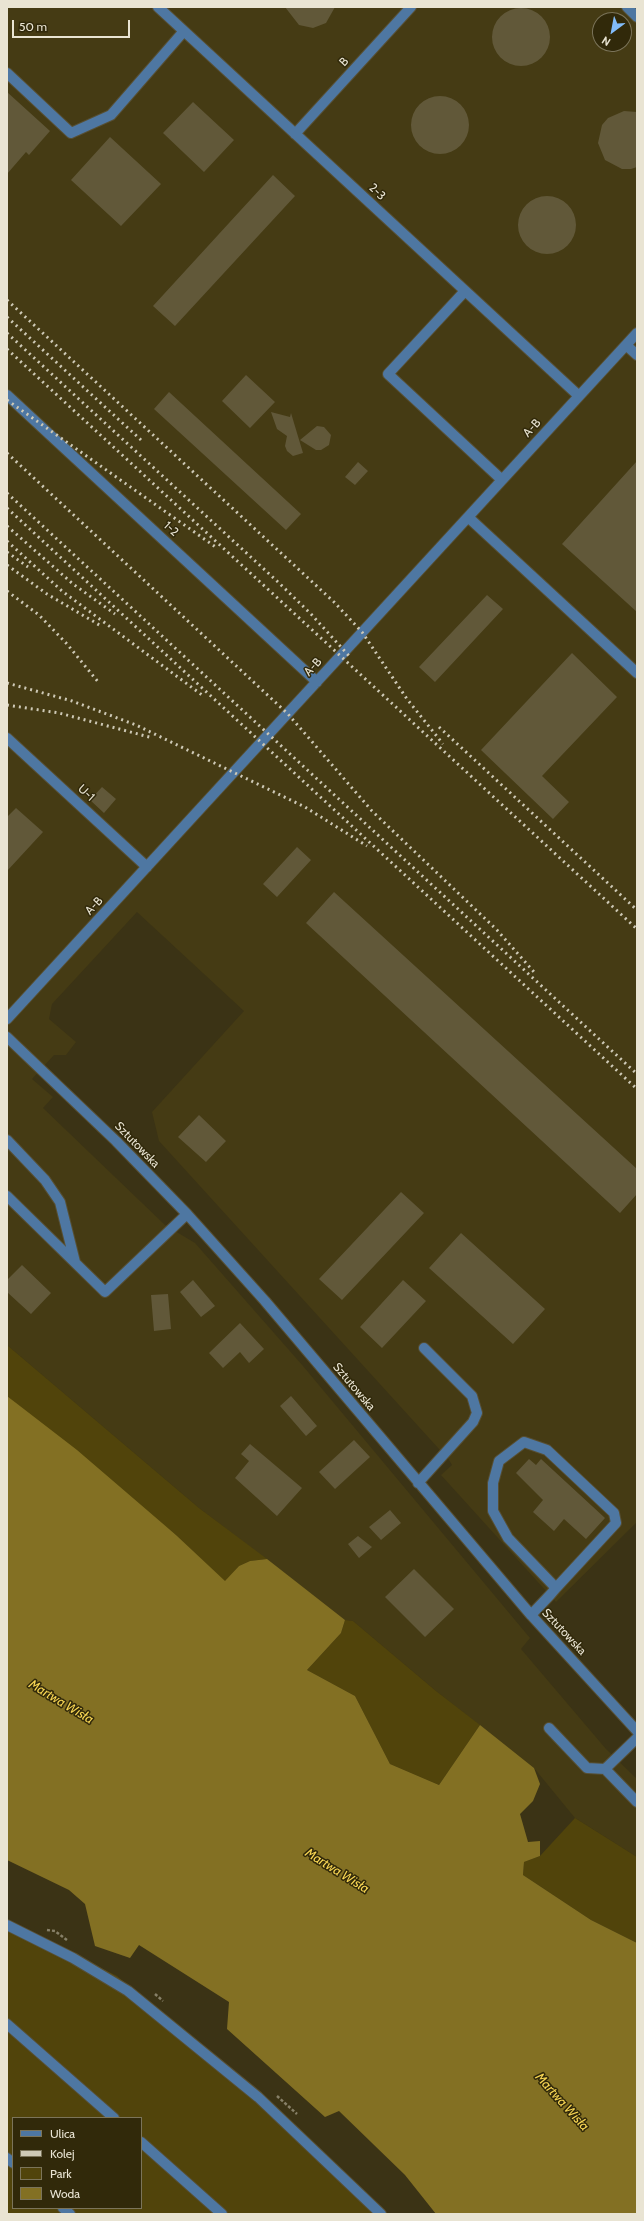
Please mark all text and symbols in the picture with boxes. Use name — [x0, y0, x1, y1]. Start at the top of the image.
scale bar — [14, 12, 132, 38]
north arrow — [592, 12, 632, 52]
text: 50 m — [19, 19, 47, 34]
text: N — [599, 33, 613, 49]
street label: B — [336, 54, 352, 70]
street label: 2-3 — [366, 181, 388, 203]
street label: A-B — [520, 416, 544, 440]
street label: 1-2 — [161, 519, 181, 539]
street label: A-B — [301, 655, 325, 679]
street label: U-1 — [75, 782, 97, 804]
street label: A-B — [82, 894, 106, 918]
street label: Sztutowska — [112, 1119, 162, 1171]
street label: Sztutowska — [330, 1360, 378, 1414]
street label: Sztutowska — [539, 1606, 589, 1658]
water label: Martwa Wisła — [26, 1677, 96, 1727]
water label: Martwa Wisła — [302, 1845, 372, 1897]
water label: Martwa Wisła — [532, 2070, 592, 2134]
legend — [12, 2117, 142, 2209]
text: Ulica — [50, 2126, 75, 2141]
text: Kolej — [50, 2146, 74, 2161]
text: Park — [50, 2166, 72, 2181]
text: Woda — [50, 2186, 80, 2201]

